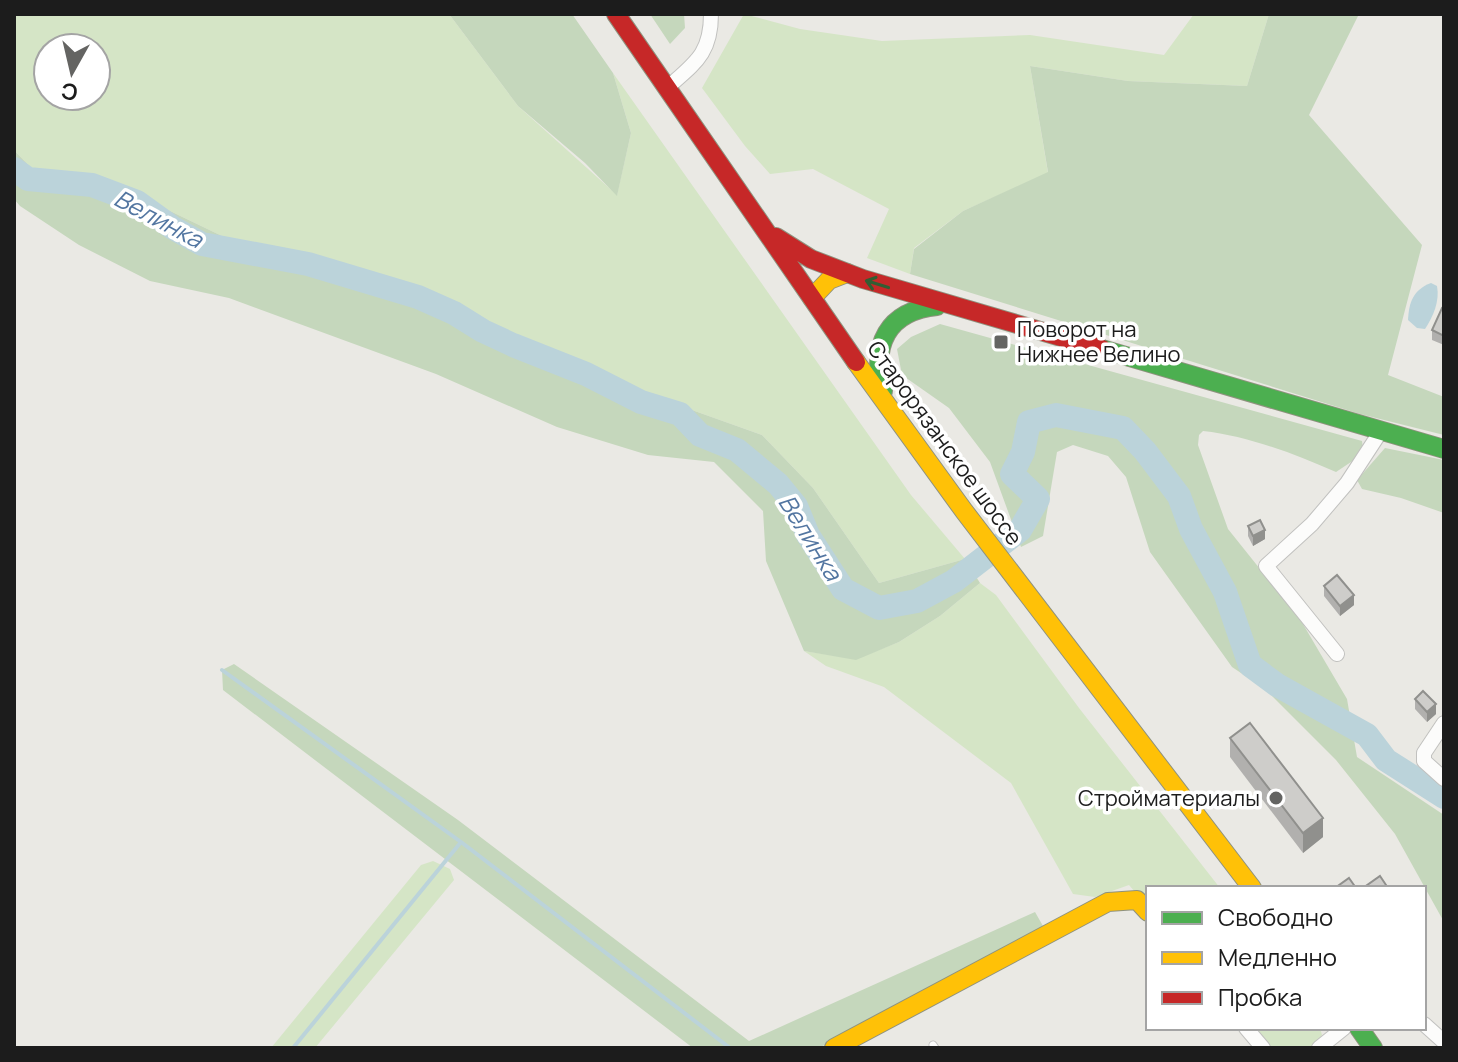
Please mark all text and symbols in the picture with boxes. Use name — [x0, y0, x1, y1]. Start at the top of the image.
north arrow — [32, 32, 112, 112]
text: С — [59, 76, 79, 108]
water label: Велинка — [109, 181, 210, 256]
one-way arrow — [865, 276, 891, 291]
place label: Поворот на Нижнее Велино — [1017, 314, 1181, 369]
marker: Поворот на Нижнее Велино — [992, 333, 1010, 351]
street label: Старорязанское шоссе — [861, 335, 1030, 551]
water label: Велинка — [772, 488, 851, 588]
place label: Стройматериалы — [1078, 783, 1260, 813]
marker: Стройматериалы — [1267, 789, 1285, 807]
legend — [1146, 886, 1426, 1030]
text: Свободно — [1218, 900, 1333, 933]
text: Медленно — [1218, 940, 1337, 973]
text: Пробка — [1218, 980, 1302, 1013]

